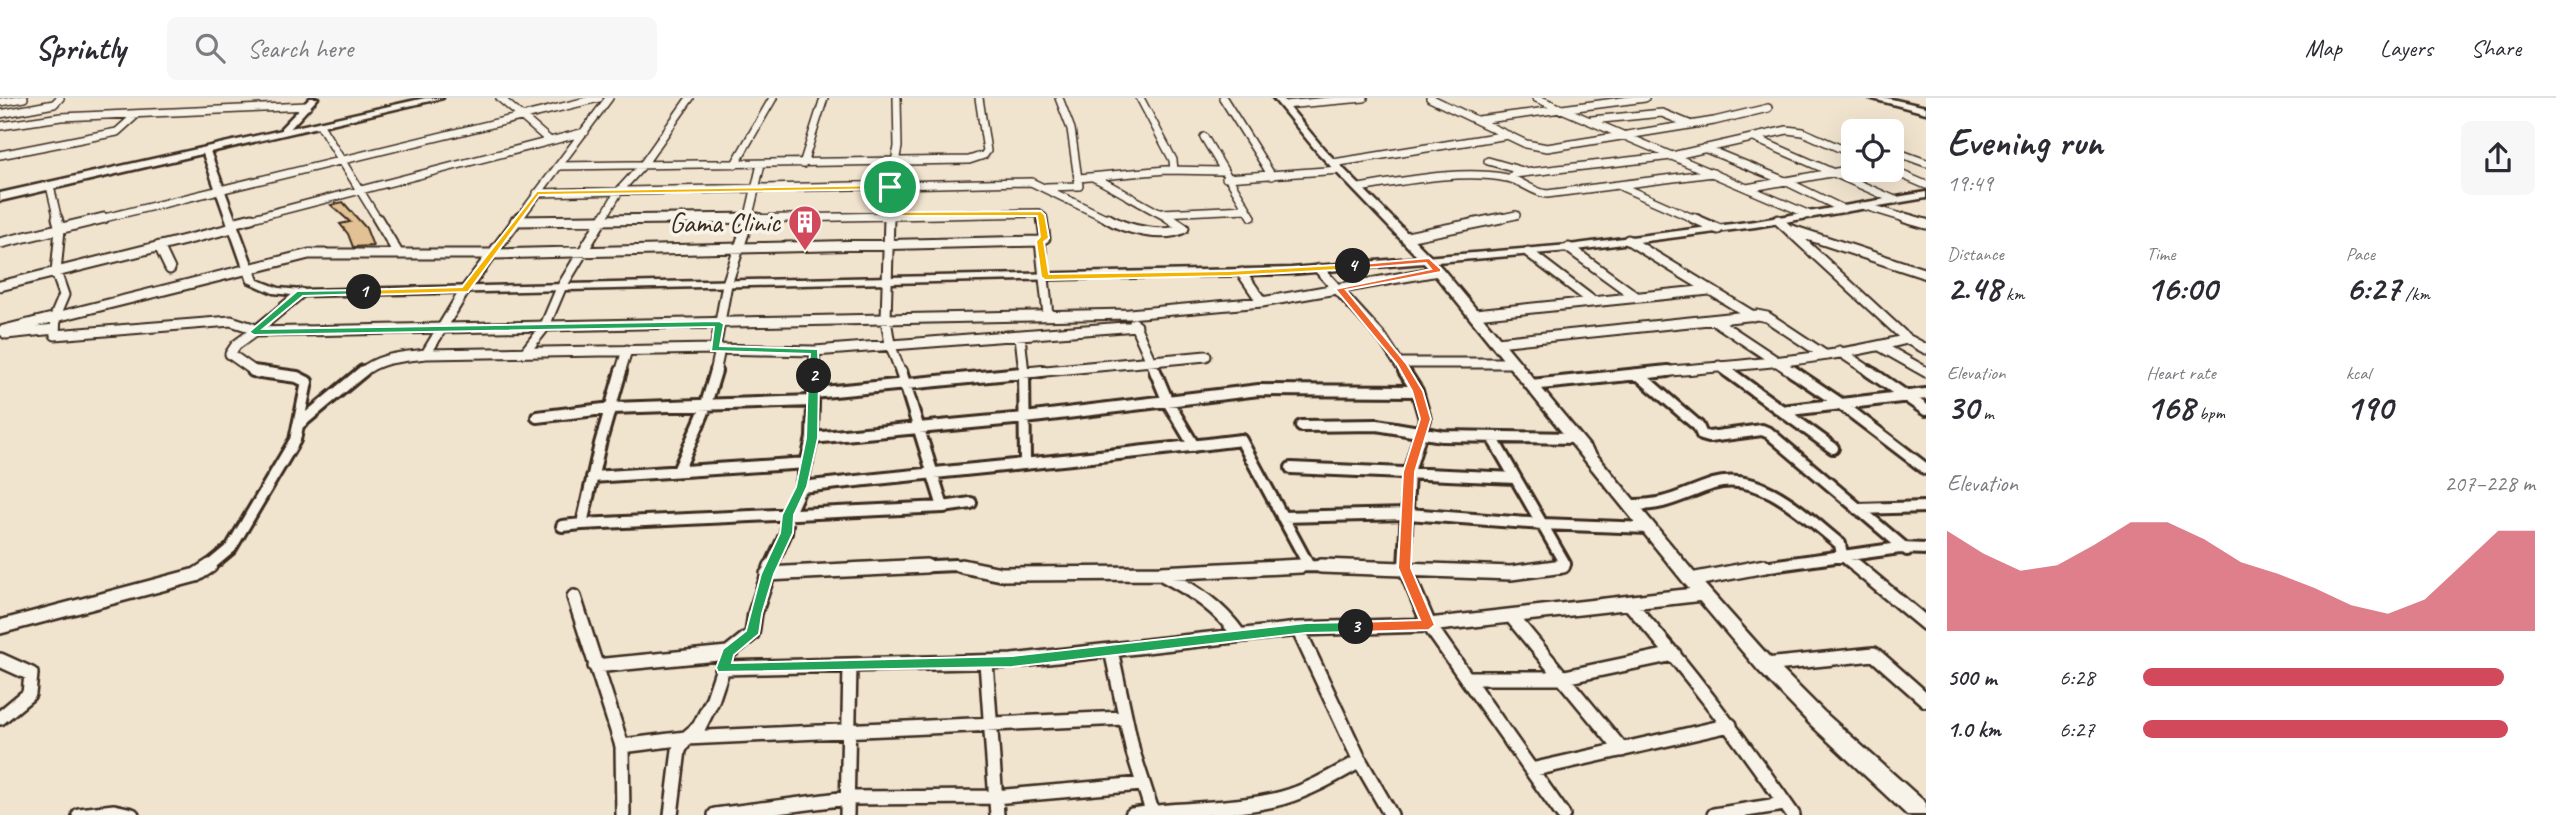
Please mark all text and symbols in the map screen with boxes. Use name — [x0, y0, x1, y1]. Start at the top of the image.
search box — [167, 17, 657, 80]
text: Sprintly — [35, 27, 125, 69]
icon: search — [191, 29, 229, 67]
text: Search here — [247, 32, 353, 65]
text: Map — [2305, 33, 2342, 63]
text: Layers — [2380, 33, 2433, 63]
text: Share — [2471, 33, 2521, 63]
map controls — [1841, 119, 1904, 182]
button: locate — [1841, 119, 1904, 182]
text: Evening run — [1947, 119, 2103, 166]
button: share — [2461, 121, 2535, 195]
pin — [860, 157, 920, 217]
icon: arrive — [871, 168, 909, 206]
text: 19:49 — [1947, 169, 1993, 198]
building icon: Gama Clinic — [786, 203, 824, 252]
place label: Gama Clinic — [669, 205, 782, 240]
text: Distance — [1947, 242, 2004, 266]
text: Time — [2146, 242, 2175, 266]
text: Pace — [2346, 242, 2375, 266]
pin: 4 — [1336, 248, 1370, 284]
text: 4 — [1348, 253, 1357, 277]
text: 2.48 — [1947, 266, 2001, 311]
text: 16:00 — [2146, 266, 2217, 311]
text: 6:27 — [2346, 266, 2400, 311]
pin: 1 — [346, 274, 382, 310]
text: 1 — [359, 279, 368, 303]
text: km — [2001, 282, 2024, 306]
text: /km — [2400, 282, 2430, 306]
pin: 2 — [796, 358, 832, 394]
text: Elevation — [1947, 361, 2005, 385]
text: Heart rate — [2146, 361, 2216, 385]
text: kcal — [2346, 361, 2371, 385]
text: 2 — [809, 363, 818, 387]
text: 30 — [1947, 385, 1979, 430]
text: 168 — [2146, 385, 2194, 430]
text: 190 — [2346, 385, 2393, 430]
text: m — [1979, 401, 1994, 425]
text: bpm — [2194, 401, 2225, 425]
text: Elevation — [1947, 469, 2018, 498]
text: 207–228 m — [2444, 469, 2535, 498]
pin: 3 — [1338, 610, 1374, 644]
text: 3 — [1351, 614, 1360, 638]
text: 500 m — [1947, 663, 1996, 692]
text: 6:28 — [2059, 663, 2095, 692]
text: 1.0 km — [1947, 715, 2001, 744]
text: 6:27 — [2059, 715, 2095, 744]

